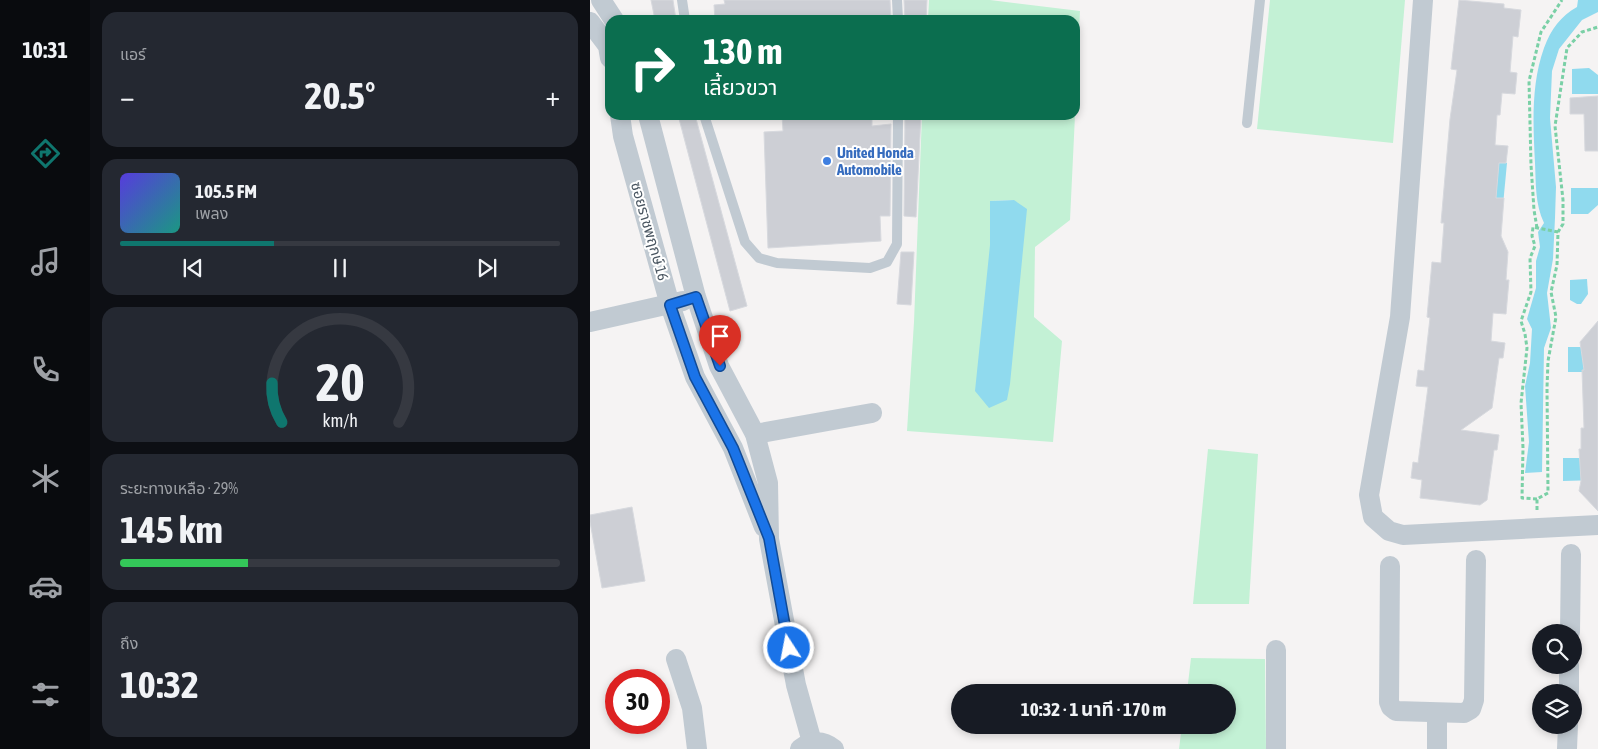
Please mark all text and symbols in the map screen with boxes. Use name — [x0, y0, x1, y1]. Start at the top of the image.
text: 130 m — [703, 31, 782, 71]
icon: right — [620, 35, 685, 100]
text: 10:31 — [22, 37, 68, 63]
text: แอร์ — [120, 45, 146, 63]
text: 20.5° — [305, 74, 375, 117]
text: เลี้ยวขวา — [703, 74, 778, 100]
text: − — [120, 80, 135, 112]
text: + — [545, 80, 560, 112]
icon: directions — [28, 136, 63, 171]
place label: United Honda Automobile — [836, 144, 914, 178]
marker: United Honda Automobile — [821, 155, 833, 167]
text: 105.5 FM — [195, 180, 257, 202]
street label: ซอยราชพฤกษ์ 16 — [628, 180, 672, 282]
text: เพลง — [195, 204, 228, 222]
icon: music — [28, 244, 63, 279]
icon: previous — [179, 254, 207, 282]
icon: pause — [326, 254, 354, 282]
icon: next — [473, 254, 501, 282]
pin — [699, 315, 741, 366]
icon: arrive — [706, 322, 734, 350]
icon: phone — [28, 352, 63, 387]
text: 20 — [316, 352, 364, 412]
text: km/h — [322, 410, 358, 431]
icon: climate — [28, 461, 63, 496]
text: ระยะทางเหลือ · 29% — [120, 479, 238, 497]
text: 145 km — [120, 508, 223, 551]
icon: car — [28, 569, 63, 604]
position arrow — [762, 621, 814, 673]
map controls — [1532, 624, 1582, 734]
button: search — [1532, 624, 1582, 674]
text: ถึง — [120, 634, 138, 652]
text: 10:32 — [120, 663, 199, 706]
speed limit sign: 30 — [605, 669, 670, 734]
icon: filters — [28, 677, 63, 712]
button: layers — [1532, 684, 1582, 734]
text: 10:32 · 1 นาที · 170 m — [1021, 698, 1166, 720]

